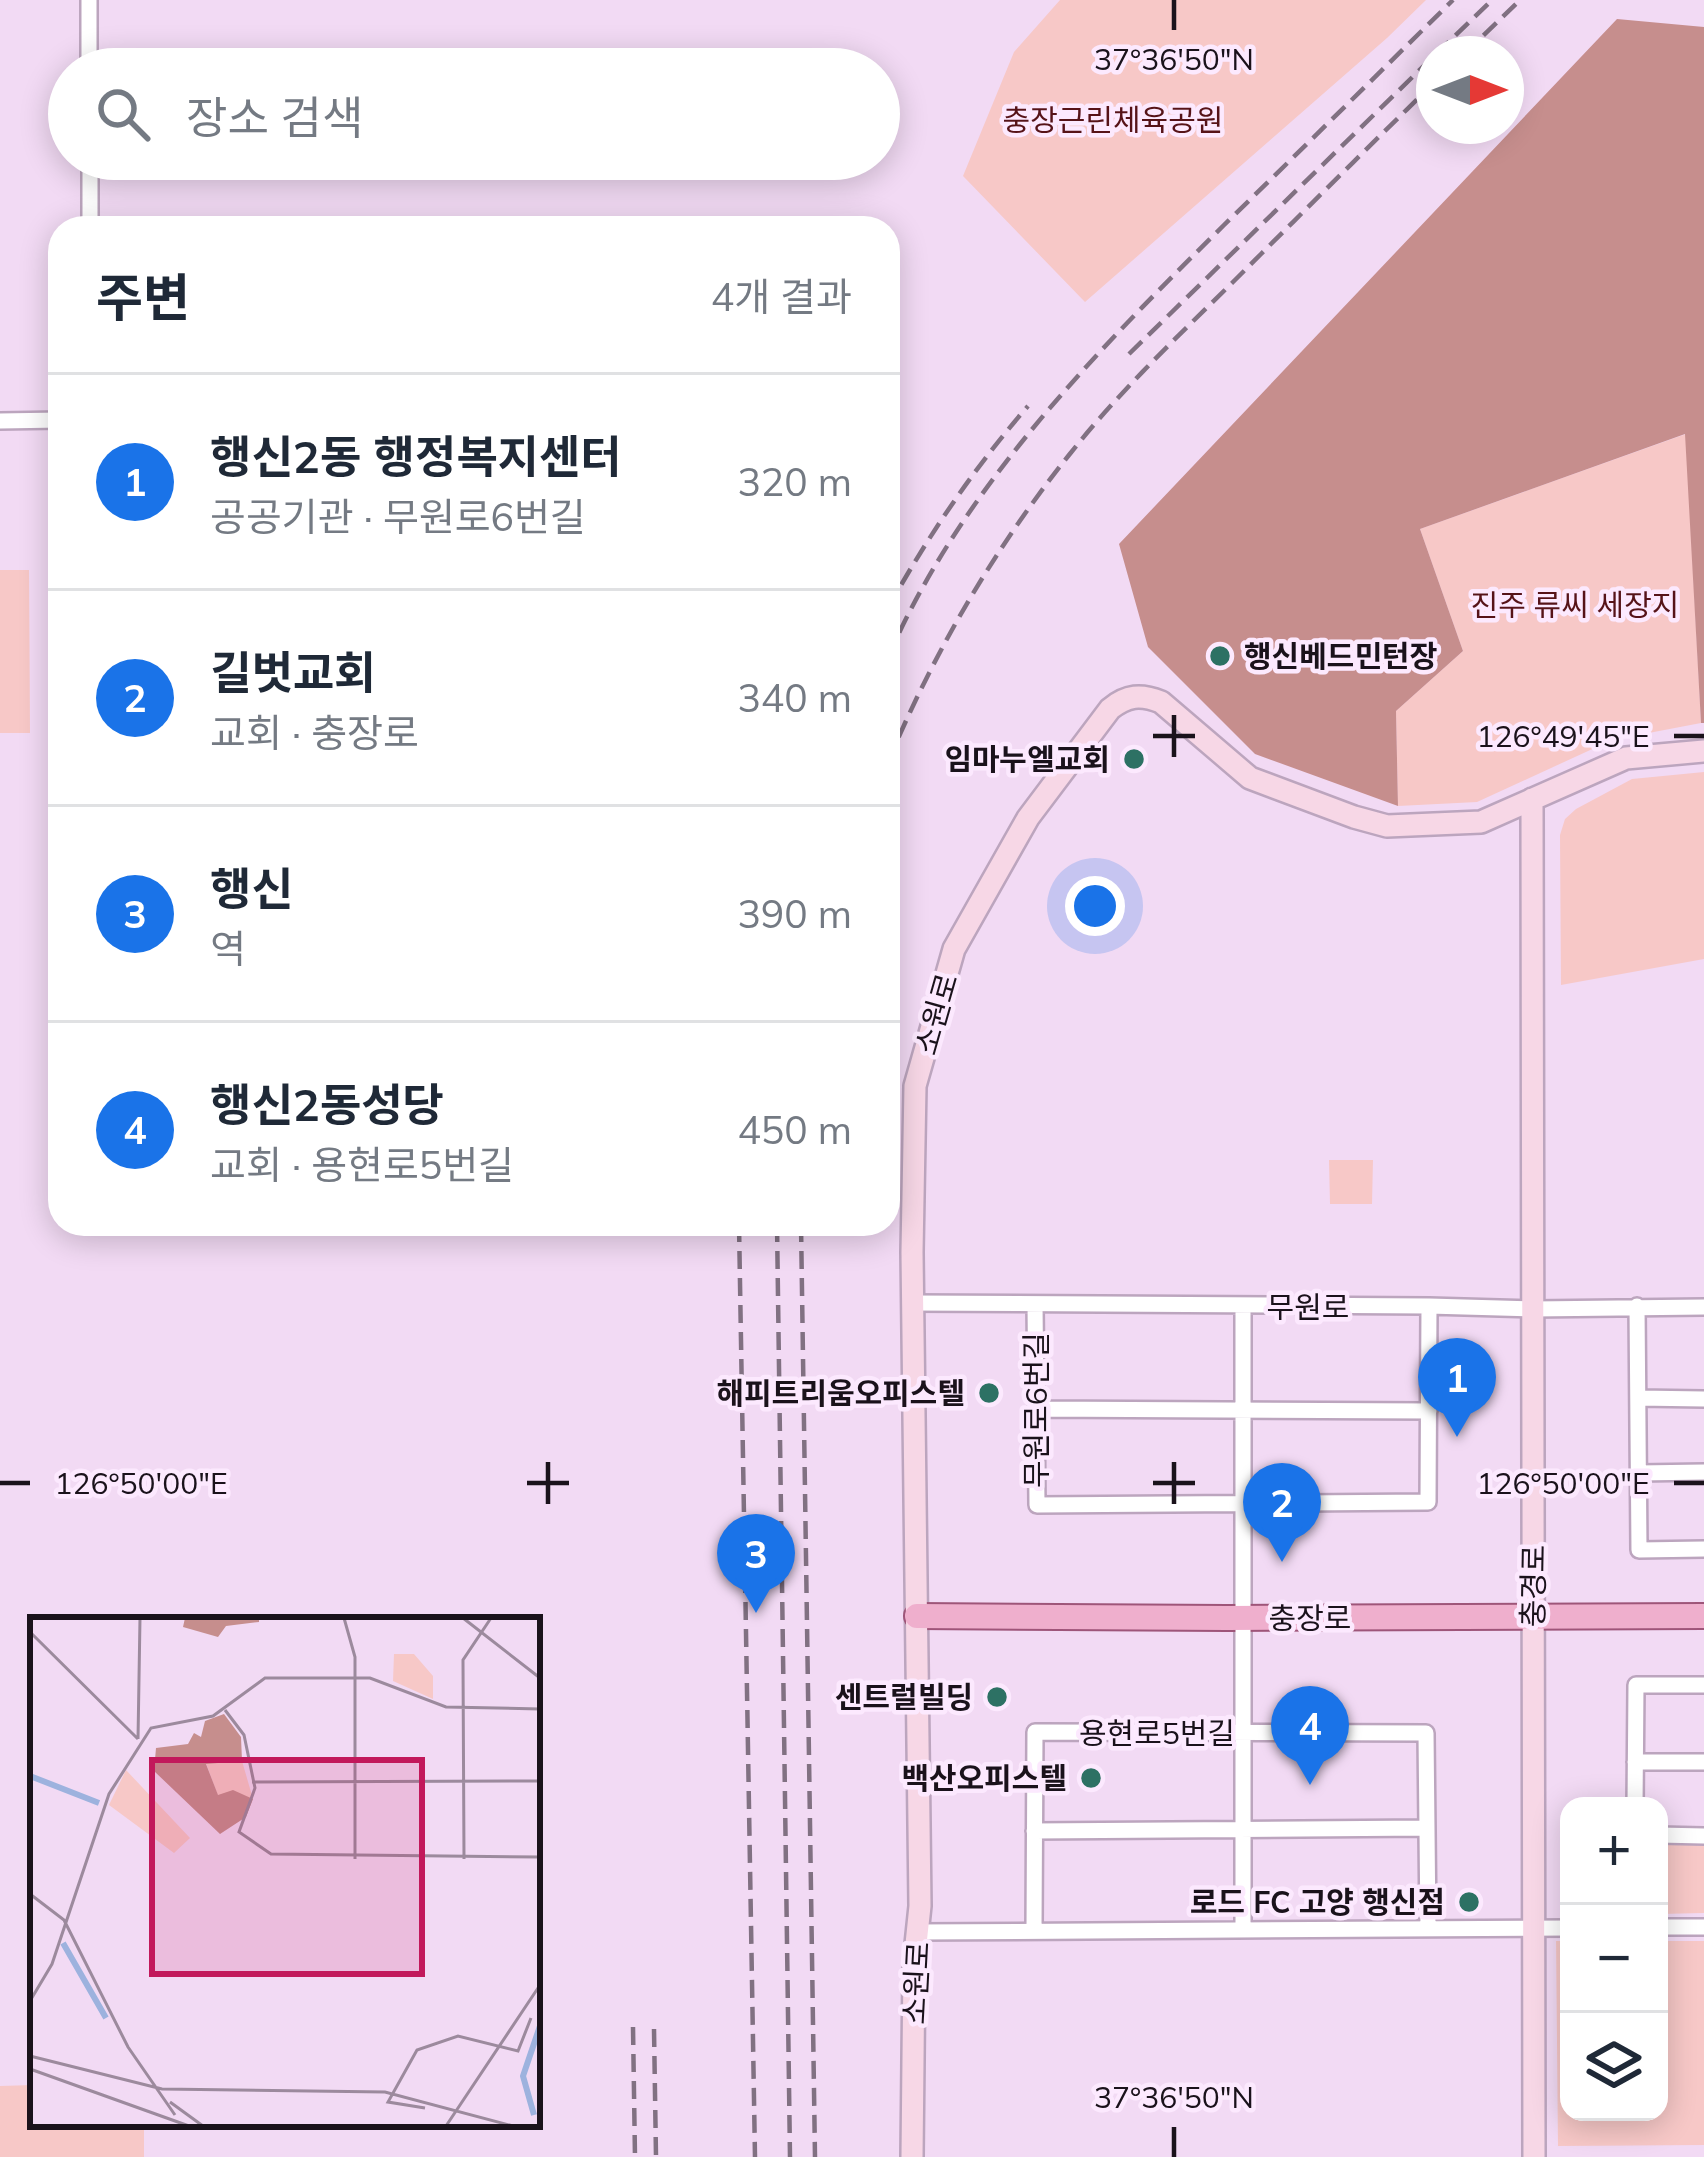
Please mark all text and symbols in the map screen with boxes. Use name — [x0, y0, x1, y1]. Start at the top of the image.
north arrow — [1416, 36, 1524, 144]
text: 37°36'50"N — [1094, 40, 1254, 78]
search box — [48, 48, 900, 180]
icon: search — [90, 81, 156, 147]
text: 장소 검색 — [186, 89, 363, 145]
park label: 충장근린체육공원 — [1003, 101, 1223, 139]
text: 주변 — [96, 265, 190, 329]
text: 4개 결과 — [711, 272, 852, 321]
text: 행신2동 행정복지센터 — [210, 428, 622, 484]
text: 1 — [123, 457, 147, 506]
text: 320 m — [737, 457, 852, 506]
text: 공공기관 · 무원로6번길 — [210, 492, 586, 541]
park label: 진주 류씨 세장지 — [1471, 586, 1679, 624]
place label: 행신베드민턴장 — [1244, 637, 1438, 675]
marker: 행신베드민턴장 — [1207, 643, 1233, 669]
text: 길벗교회 — [210, 644, 376, 700]
text: 2 — [123, 673, 147, 722]
text: 340 m — [737, 673, 852, 722]
text: 교회 · 충장로 — [210, 708, 419, 757]
text: 126°49'45"E — [1476, 717, 1650, 755]
place label: 임마누엘교회 — [944, 740, 1110, 778]
marker: 임마누엘교회 — [1121, 746, 1147, 772]
text: 행신 — [210, 860, 293, 916]
your location — [1065, 876, 1125, 936]
text: 3 — [123, 889, 147, 938]
text: 390 m — [737, 889, 852, 938]
text: 역 — [210, 924, 246, 973]
street label: 소원로 — [906, 969, 966, 1059]
text: 행신2동성당 — [210, 1076, 444, 1132]
text: 4 — [123, 1105, 147, 1154]
text: 450 m — [737, 1105, 852, 1154]
text: 교회 · 용현로5번길 — [210, 1140, 514, 1189]
street label: 무원로 — [1267, 1288, 1349, 1326]
street label: 무원로6번길 — [1017, 1332, 1055, 1488]
pin: 1 — [1418, 1338, 1496, 1437]
place label: 해피트리움오피스텔 — [717, 1374, 965, 1412]
marker: 해피트리움오피스텔 — [976, 1380, 1002, 1406]
pin: 2 — [1243, 1463, 1321, 1562]
text: 126°50'00"E — [54, 1464, 228, 1502]
text: 126°50'00"E — [1476, 1464, 1650, 1502]
pin: 3 — [717, 1514, 795, 1613]
street label: 충경로 — [1513, 1544, 1553, 1628]
street label: 충장로 — [1269, 1599, 1351, 1637]
inset map — [30, 1617, 540, 2127]
place label: 센트럴빌딩 — [835, 1678, 973, 1716]
marker: 센트럴빌딩 — [984, 1684, 1010, 1710]
pin: 4 — [1271, 1686, 1349, 1785]
street label: 용현로5번길 — [1079, 1714, 1235, 1752]
place label: 백산오피스텔 — [901, 1759, 1067, 1797]
marker: 백산오피스텔 — [1078, 1765, 1104, 1791]
map controls — [1560, 1797, 1668, 2121]
button: + — [1560, 1797, 1668, 1905]
place label: 로드 FC 고양 행신점 — [1190, 1883, 1445, 1921]
marker: 로드 FC 고양 행신점 — [1456, 1889, 1482, 1915]
button: − — [1560, 1905, 1668, 2013]
street label: 소원로 — [895, 1941, 937, 2025]
button: layers — [1560, 2013, 1668, 2121]
text: 37°36'50"N — [1094, 2078, 1254, 2116]

